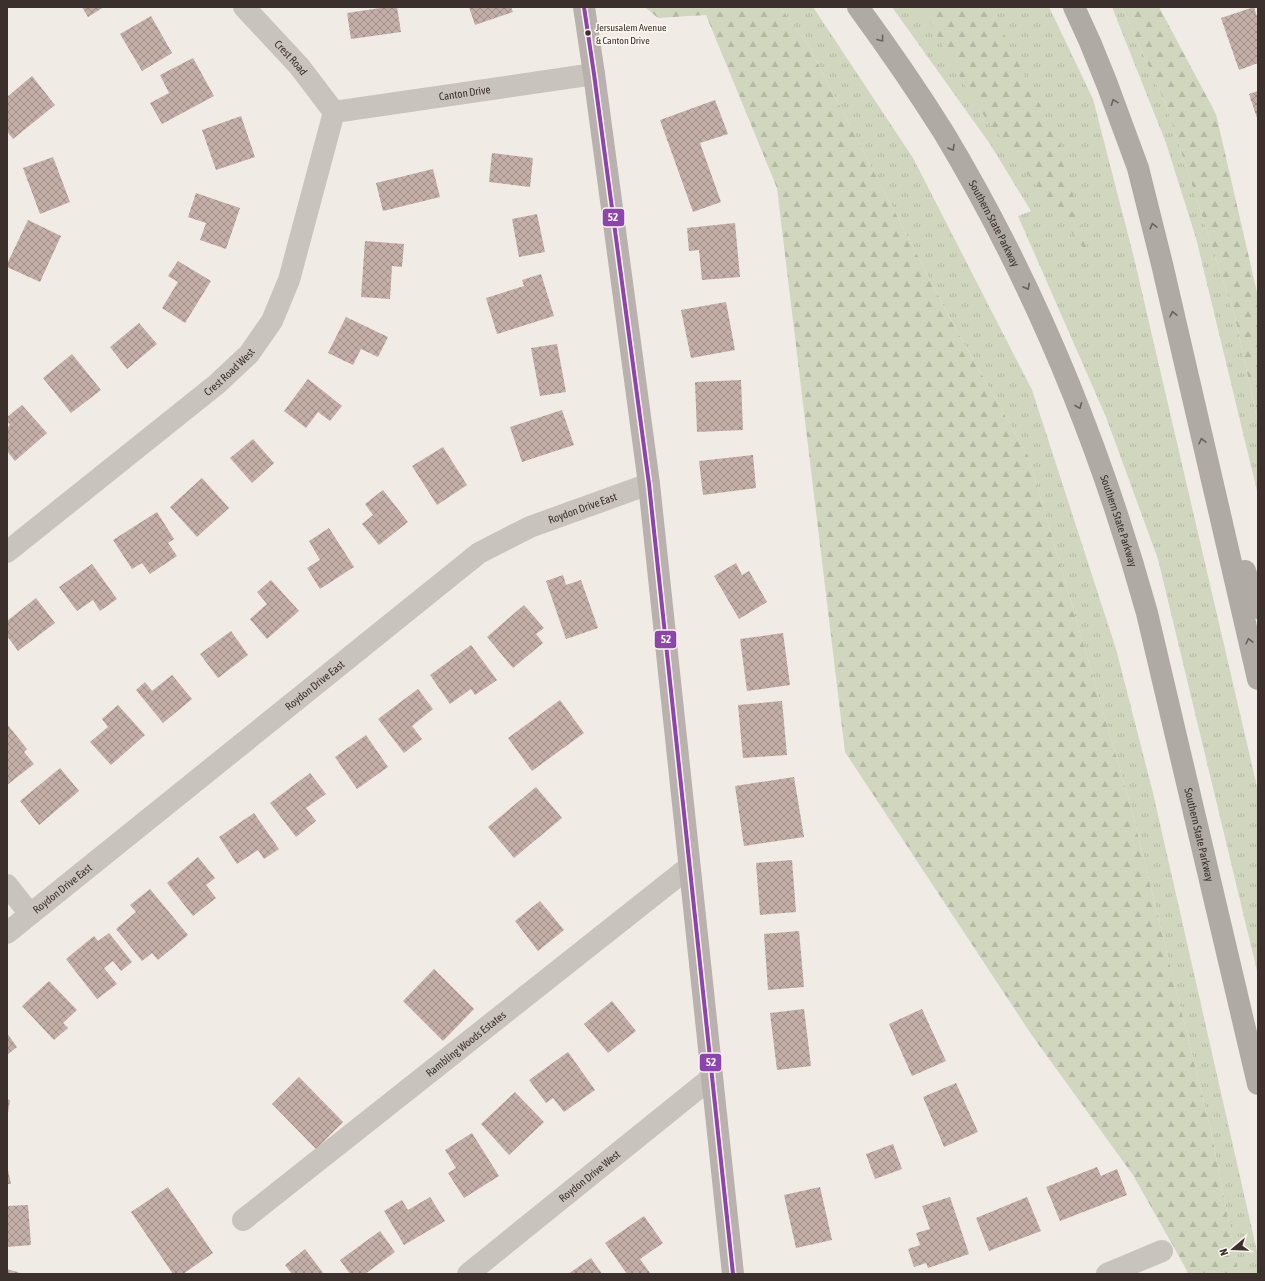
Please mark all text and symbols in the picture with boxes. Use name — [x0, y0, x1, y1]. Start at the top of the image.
place label: Jersusalem Avenue & Canton Drive — [596, 22, 667, 46]
marker: Jersusalem Avenue & Canton Drive — [583, 28, 593, 38]
one-way arrow — [876, 34, 883, 41]
street label: Crest Road — [272, 38, 310, 77]
street label: Canton Drive — [438, 83, 491, 103]
one-way arrow — [1111, 99, 1119, 106]
one-way arrow — [947, 144, 954, 151]
street label: Southern State Parkway — [967, 178, 1022, 269]
line badge: 52 — [602, 208, 625, 227]
text: 52 — [608, 211, 618, 223]
one-way arrow — [1149, 223, 1157, 229]
one-way arrow — [1022, 283, 1029, 290]
one-way arrow — [1170, 311, 1178, 317]
street label: Crest Road West — [202, 346, 257, 398]
one-way arrow — [1074, 402, 1082, 409]
one-way arrow — [1198, 437, 1207, 444]
street label: Southern State Parkway — [1098, 473, 1139, 569]
street label: Roydon Drive East — [547, 490, 618, 526]
line badge: 52 — [654, 630, 677, 649]
text: 52 — [661, 633, 671, 645]
one-way arrow — [1245, 638, 1254, 645]
street label: Roydon Drive East — [283, 658, 346, 713]
street label: Southern State Parkway — [1182, 787, 1216, 883]
street label: Roydon Drive East — [30, 861, 94, 916]
street label: Rambling Woods Estates — [423, 1008, 508, 1079]
line badge: 52 — [699, 1053, 722, 1072]
text: 52 — [706, 1056, 716, 1068]
street label: Roydon Drive West — [557, 1148, 622, 1204]
north arrow — [1213, 1229, 1253, 1269]
text: N — [1217, 1247, 1230, 1257]

